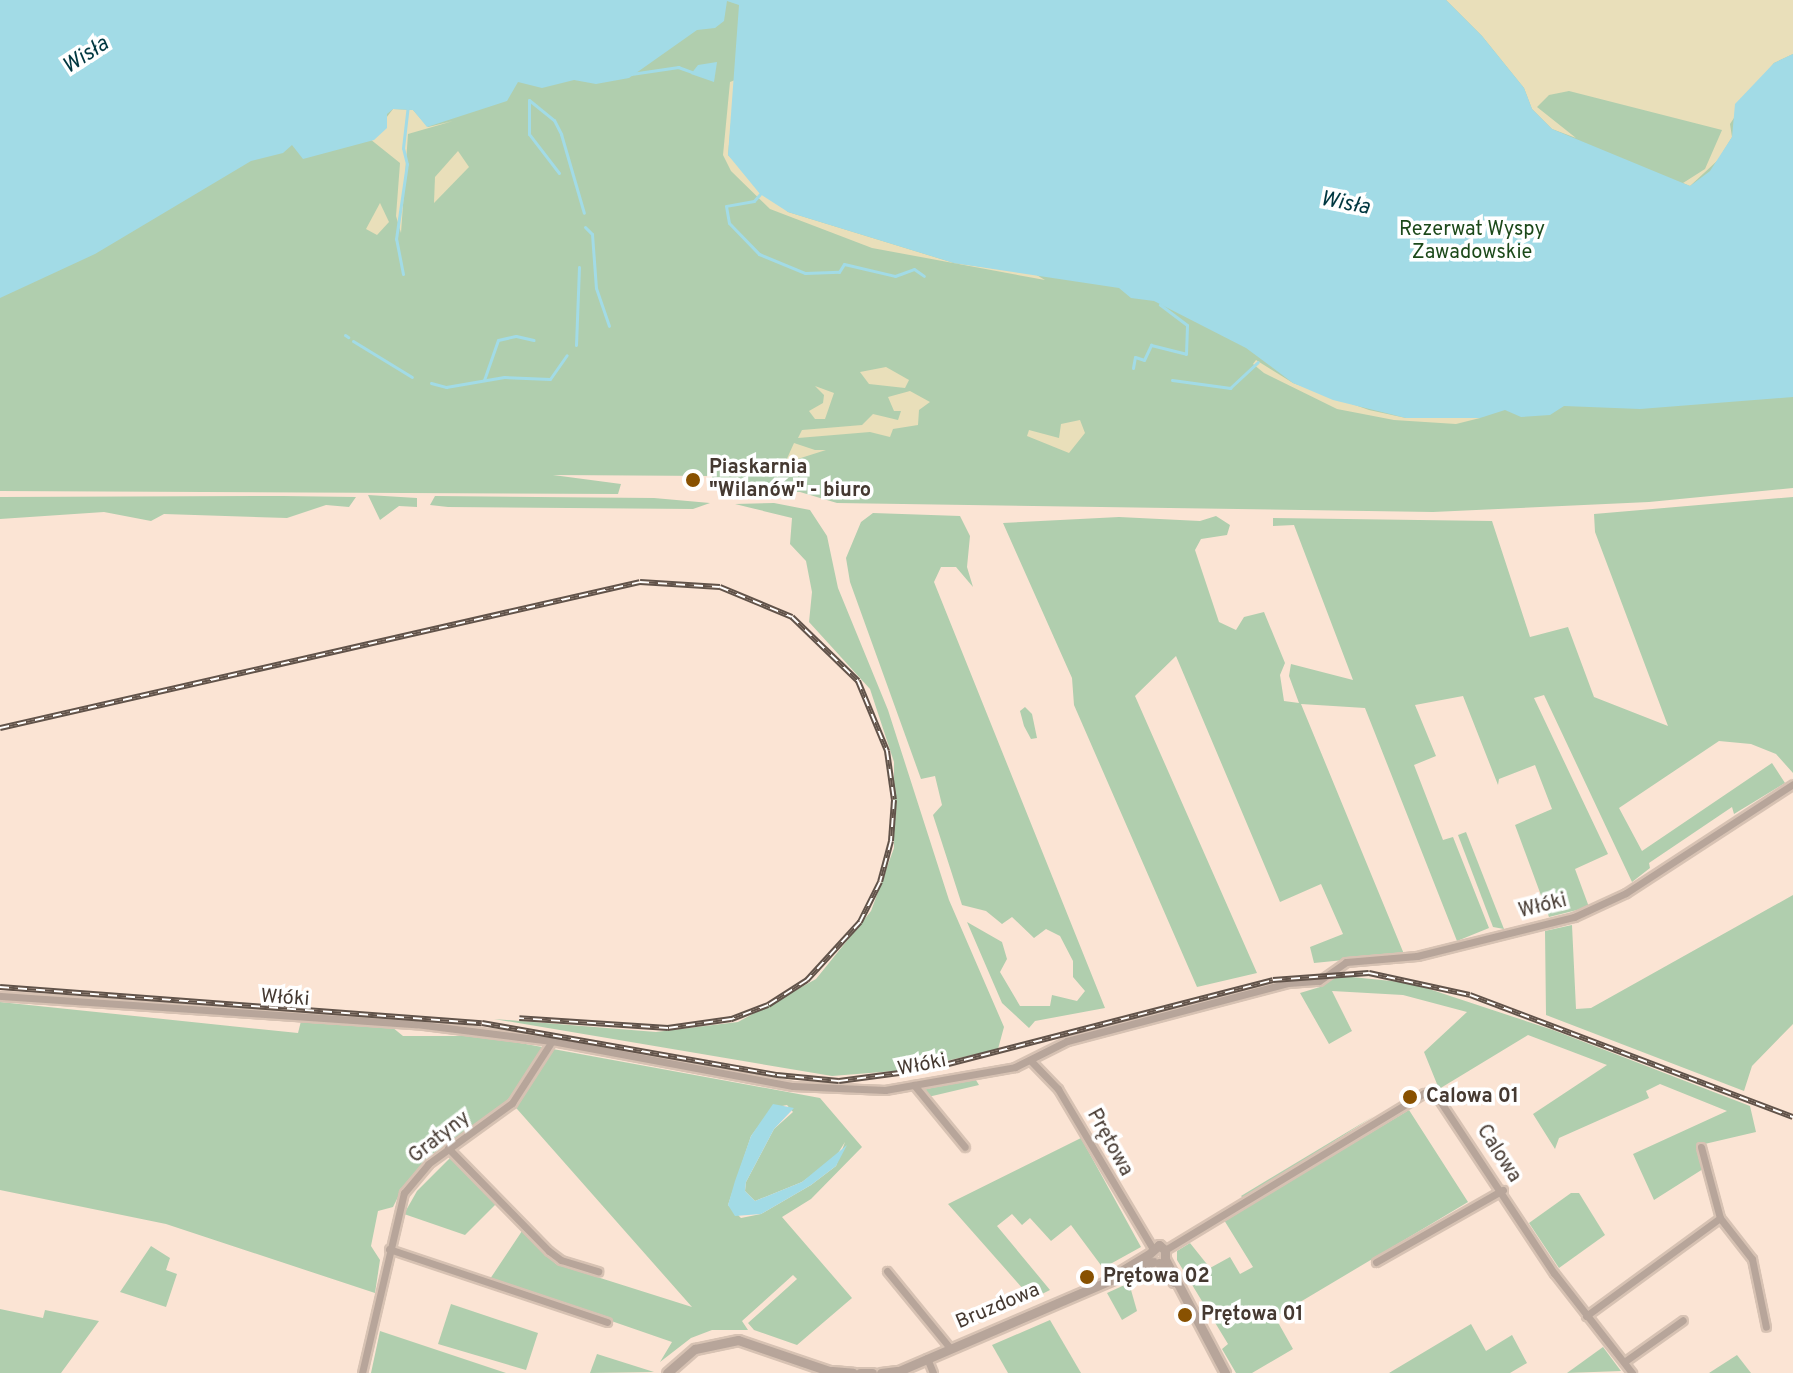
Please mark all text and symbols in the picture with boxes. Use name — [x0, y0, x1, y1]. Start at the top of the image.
water label: Wisła — [58, 31, 114, 81]
water label: Wisła — [1318, 186, 1372, 222]
park label: Rezerwat Wyspy Zawadowskie — [1399, 219, 1545, 266]
place label: Piaskarnia "Wilanów" - biuro — [709, 456, 871, 503]
marker: Piaskarnia "Wilanów" - biuro — [684, 471, 702, 489]
street label: Włóki — [1516, 889, 1570, 925]
street label: Włóki — [260, 985, 310, 1013]
street label: Włóki — [896, 1050, 948, 1082]
place label: Calowa 01 — [1426, 1085, 1519, 1109]
marker: Calowa 01 — [1401, 1088, 1419, 1106]
street label: Prętowa — [1081, 1105, 1137, 1181]
street label: Gratyny — [405, 1107, 475, 1169]
street label: Calowa — [1470, 1121, 1526, 1187]
place label: Prętowa 02 — [1103, 1265, 1210, 1289]
marker: Prętowa 02 — [1078, 1268, 1096, 1286]
street label: Bruzdowa — [952, 1279, 1044, 1335]
place label: Prętowa 01 — [1201, 1303, 1304, 1327]
marker: Prętowa 01 — [1176, 1306, 1194, 1324]

